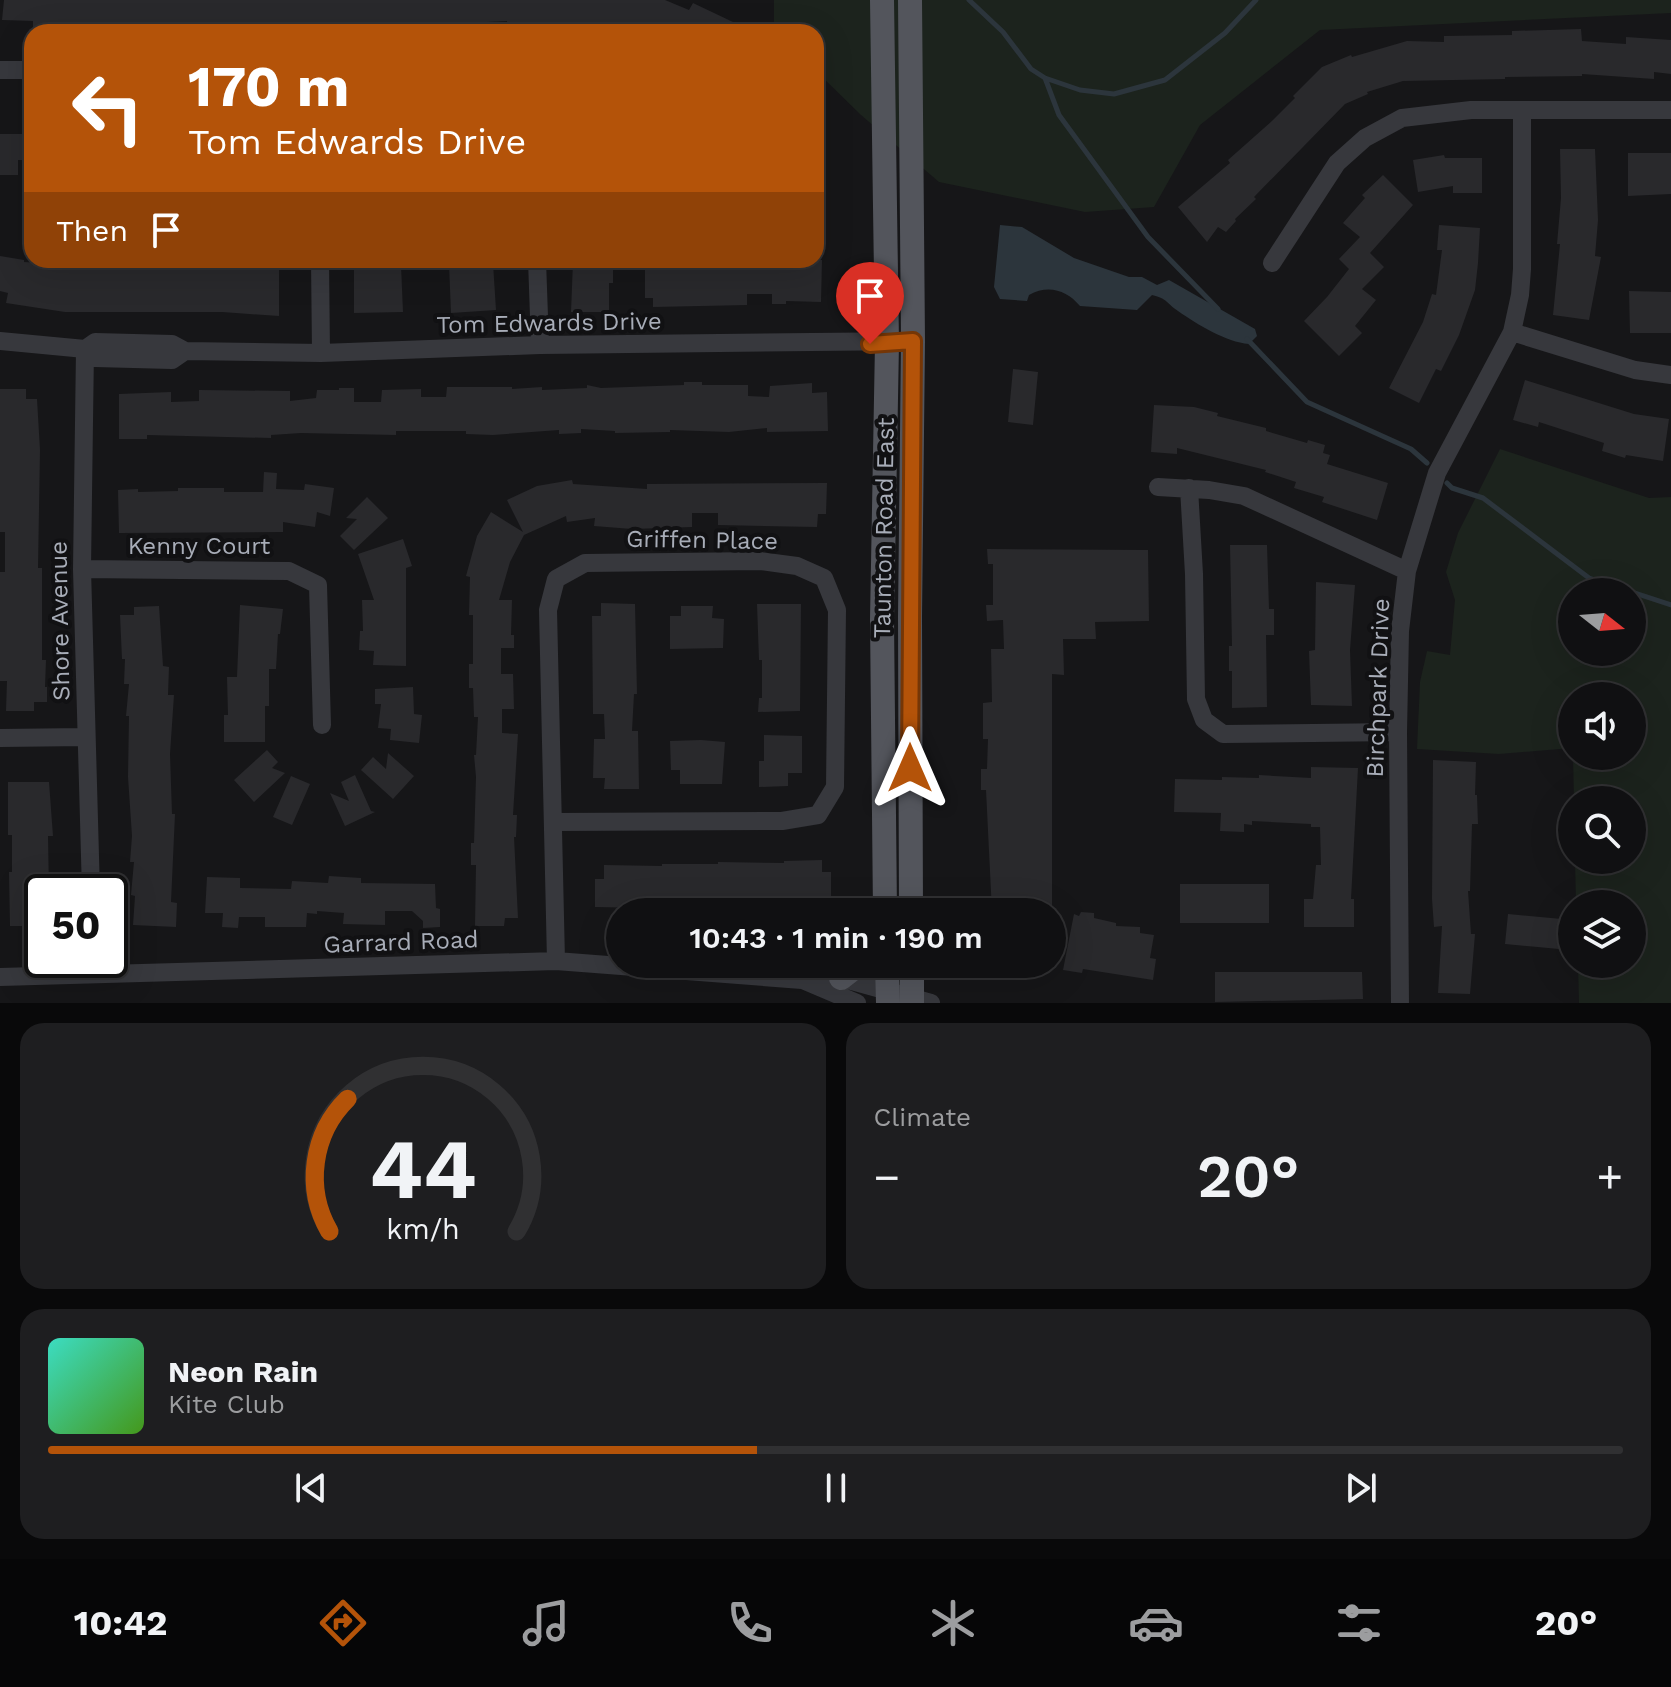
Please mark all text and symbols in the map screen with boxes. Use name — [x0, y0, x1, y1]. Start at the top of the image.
text: 170 m — [188, 54, 350, 120]
icon: left — [56, 56, 160, 160]
text: Tom Edwards Drive — [188, 121, 526, 163]
icon: arrive — [144, 208, 188, 252]
text: Then — [56, 213, 128, 248]
pin — [836, 262, 904, 344]
icon: arrive — [848, 274, 892, 318]
street label: Tom Edwards Drive — [436, 307, 662, 339]
street label: Taunton Road East — [868, 417, 900, 639]
street label: Griffen Place — [626, 525, 778, 555]
street label: Kenny Court — [128, 532, 270, 560]
street label: Shore Avenue — [45, 541, 75, 701]
north arrow — [1558, 578, 1646, 666]
map controls — [1558, 578, 1646, 978]
street label: Birchpark Drive — [1361, 598, 1395, 778]
button: sound — [1558, 682, 1646, 770]
position arrow — [868, 726, 952, 810]
button: search — [1558, 786, 1646, 874]
speed limit sign: 50 — [24, 874, 128, 978]
button: layers — [1558, 890, 1646, 978]
text: 10:43 · 1 min · 190 m — [689, 920, 983, 955]
street label: Garrard Road — [323, 925, 479, 959]
text: Climate — [874, 1102, 971, 1132]
text: 44 — [369, 1121, 476, 1218]
text: 20° — [1197, 1141, 1300, 1212]
text: − — [874, 1151, 900, 1203]
text: + — [1596, 1151, 1623, 1203]
text: km/h — [386, 1212, 460, 1246]
text: Neon Rain — [168, 1354, 318, 1389]
text: Kite Club — [168, 1389, 285, 1419]
icon: previous — [289, 1466, 333, 1510]
icon: pause — [814, 1466, 858, 1510]
icon: next — [1339, 1466, 1383, 1510]
icon: directions — [315, 1595, 371, 1651]
icon: music — [518, 1595, 574, 1651]
icon: phone — [722, 1595, 778, 1651]
icon: climate — [925, 1595, 981, 1651]
icon: car — [1128, 1595, 1184, 1651]
icon: filters — [1331, 1595, 1387, 1651]
text: 10:42 — [74, 1602, 168, 1644]
text: 20° — [1535, 1602, 1597, 1644]

